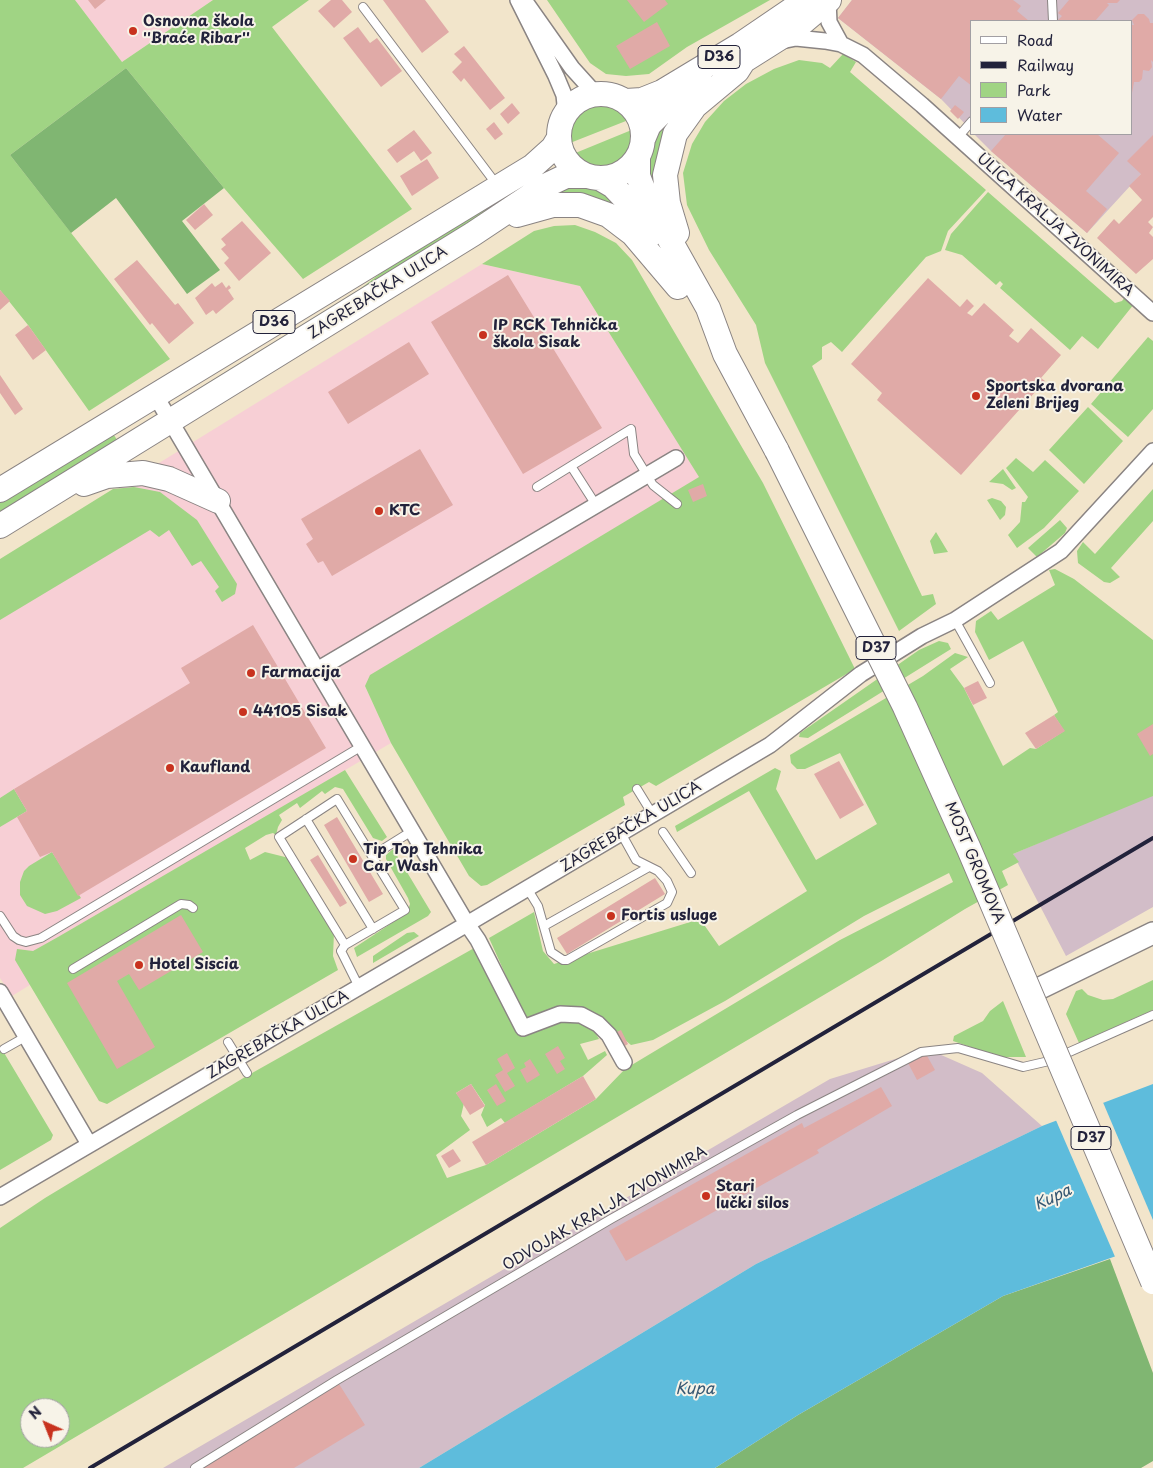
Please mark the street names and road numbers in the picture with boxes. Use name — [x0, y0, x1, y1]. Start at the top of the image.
road number: D36 — [698, 46, 740, 68]
street label: ULICA KRALJA ZVONIMIRA — [973, 150, 1137, 300]
street label: ZAGREBAČKA ULICA — [305, 243, 451, 343]
road number: D36 — [253, 311, 295, 334]
road number: D37 — [856, 636, 896, 660]
street label: ZAGREBAČKA ULICA — [557, 778, 705, 876]
street label: MOST GROMOVA — [940, 799, 1008, 927]
street label: ZAGREBAČKA ULICA — [204, 987, 352, 1083]
road number: D37 — [1071, 1126, 1111, 1150]
street label: ODVOJAK KRALJA ZVONIMIRA — [500, 1143, 710, 1275]

